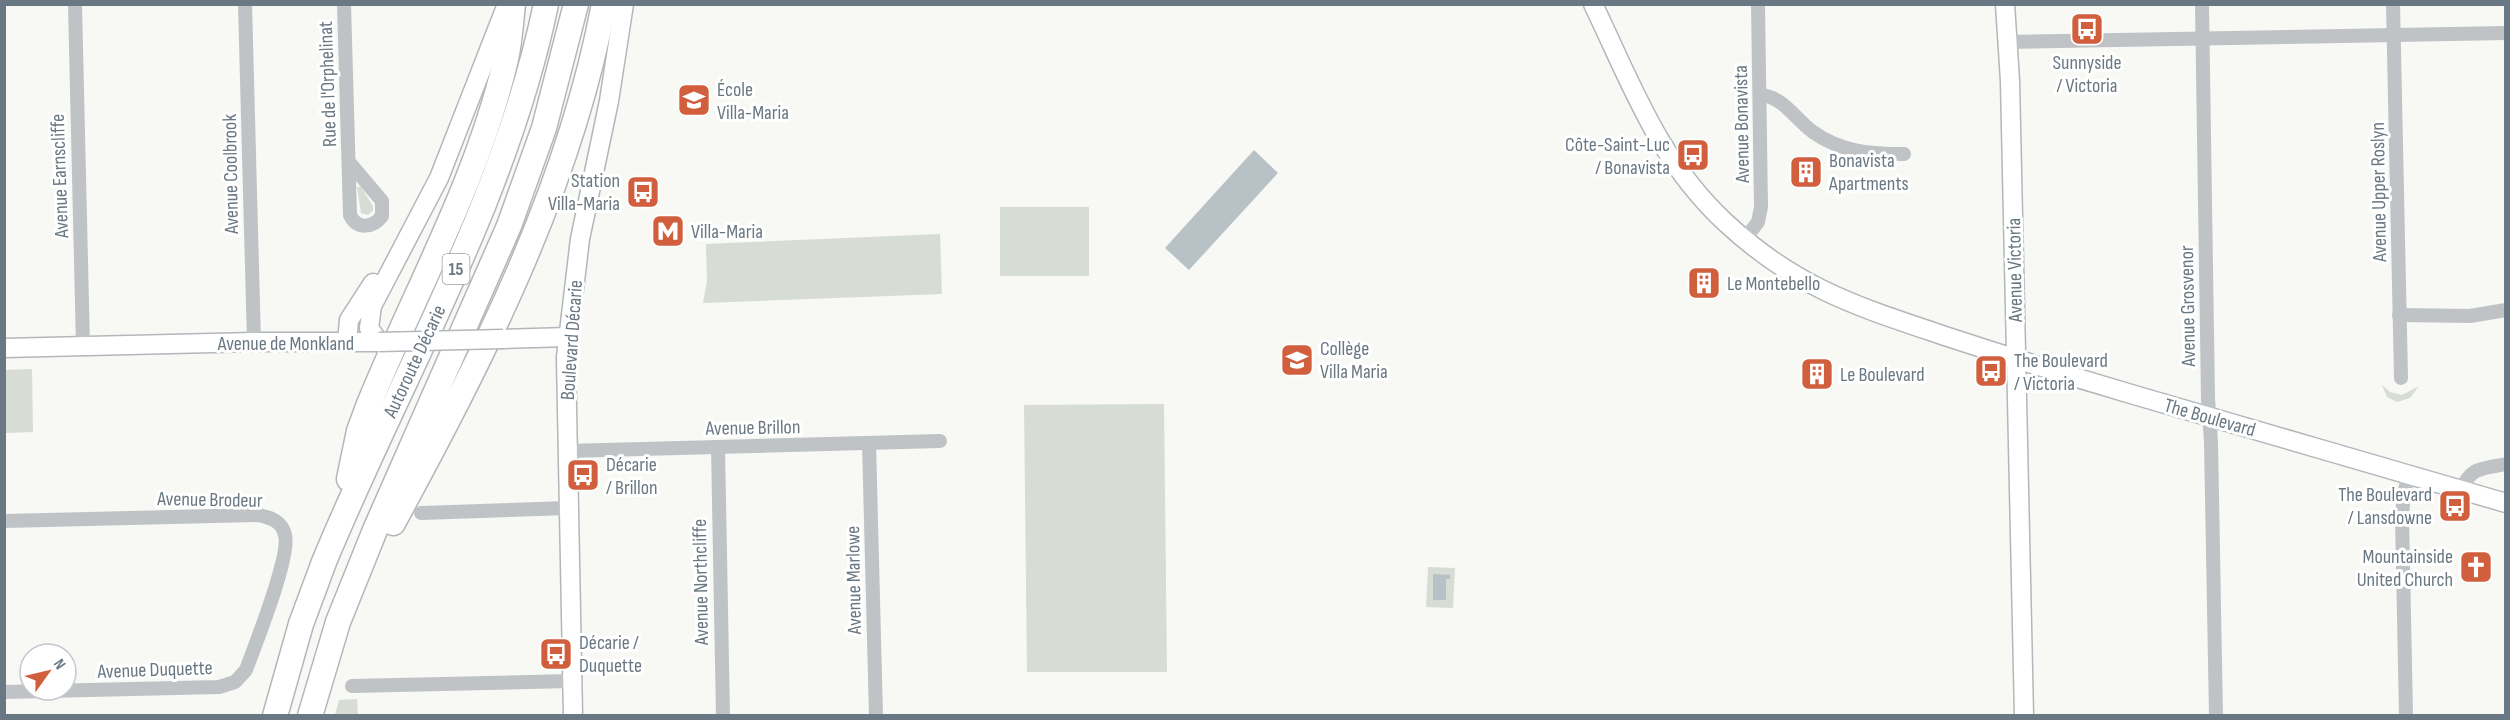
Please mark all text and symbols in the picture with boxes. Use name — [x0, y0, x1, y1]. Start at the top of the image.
bus stop icon: Sunnyside / Victoria — [2069, 11, 2105, 47]
street label: Rue de l'Orphelinat — [314, 21, 342, 147]
place label: Sunnyside / Victoria — [2053, 51, 2121, 98]
street label: Avenue Bonavista — [1729, 65, 1755, 184]
place label: École Villa-Maria — [717, 78, 789, 125]
school or university icon: École Villa-Maria — [676, 82, 712, 118]
street label: Avenue Coolbrook — [218, 113, 244, 235]
street label: Avenue Earnscliffe — [46, 114, 74, 239]
street label: Avenue Upper Roslyn — [2366, 122, 2392, 263]
place label: Côte-Saint-Luc / Bonavista — [1565, 133, 1670, 180]
bus stop icon: Côte-Saint-Luc / Bonavista — [1675, 137, 1711, 173]
place label: Bonavista Apartments — [1828, 149, 1909, 196]
building icon: Bonavista Apartments — [1788, 154, 1824, 190]
place label: Station Villa-Maria — [548, 169, 620, 216]
bus stop icon: Station Villa-Maria — [625, 174, 661, 210]
metro station icon: Villa-Maria — [650, 213, 686, 249]
street label: Avenue Victoria — [2002, 218, 2028, 323]
place label: Villa-Maria — [691, 220, 763, 244]
street label: Avenue Grosvenor — [2175, 245, 2201, 368]
road number: 15 — [442, 254, 470, 284]
building icon: Le Montebello — [1686, 265, 1722, 301]
place label: Le Montebello — [1727, 272, 1820, 296]
street label: Boulevard Décarie — [556, 279, 588, 401]
street label: Autoroute Décarie — [378, 301, 451, 422]
street label: Avenue de Monkland — [217, 332, 354, 356]
place label: Collège Villa Maria — [1320, 337, 1388, 384]
school or university icon: Collège Villa Maria — [1279, 342, 1315, 378]
place label: The Boulevard / Victoria — [2014, 349, 2108, 396]
bus stop icon: The Boulevard / Victoria — [1973, 353, 2009, 389]
building icon: Le Boulevard — [1799, 356, 1835, 392]
place label: Le Boulevard — [1840, 363, 1924, 387]
street label: The Boulevard — [2161, 393, 2258, 442]
street label: Avenue Brillon — [704, 415, 801, 441]
place label: Décarie / Brillon — [606, 453, 658, 500]
bus stop icon: Décarie / Brillon — [565, 457, 601, 493]
place label: The Boulevard / Lansdowne — [2338, 483, 2432, 530]
street label: Avenue Brodeur — [156, 487, 263, 513]
bus stop icon: The Boulevard / Lansdowne — [2437, 488, 2473, 524]
street label: Avenue Northcliffe — [688, 519, 714, 646]
street label: Avenue Marlowe — [841, 526, 867, 635]
place label: Mountainside United Church — [2357, 545, 2453, 592]
church icon: Mountainside United Church — [2458, 549, 2494, 585]
place label: Décarie / Duquette — [579, 631, 642, 678]
bus stop icon: Décarie / Duquette — [538, 636, 574, 672]
north arrow — [18, 642, 78, 702]
text: N — [49, 656, 69, 673]
street label: Avenue Duquette — [96, 656, 213, 684]

